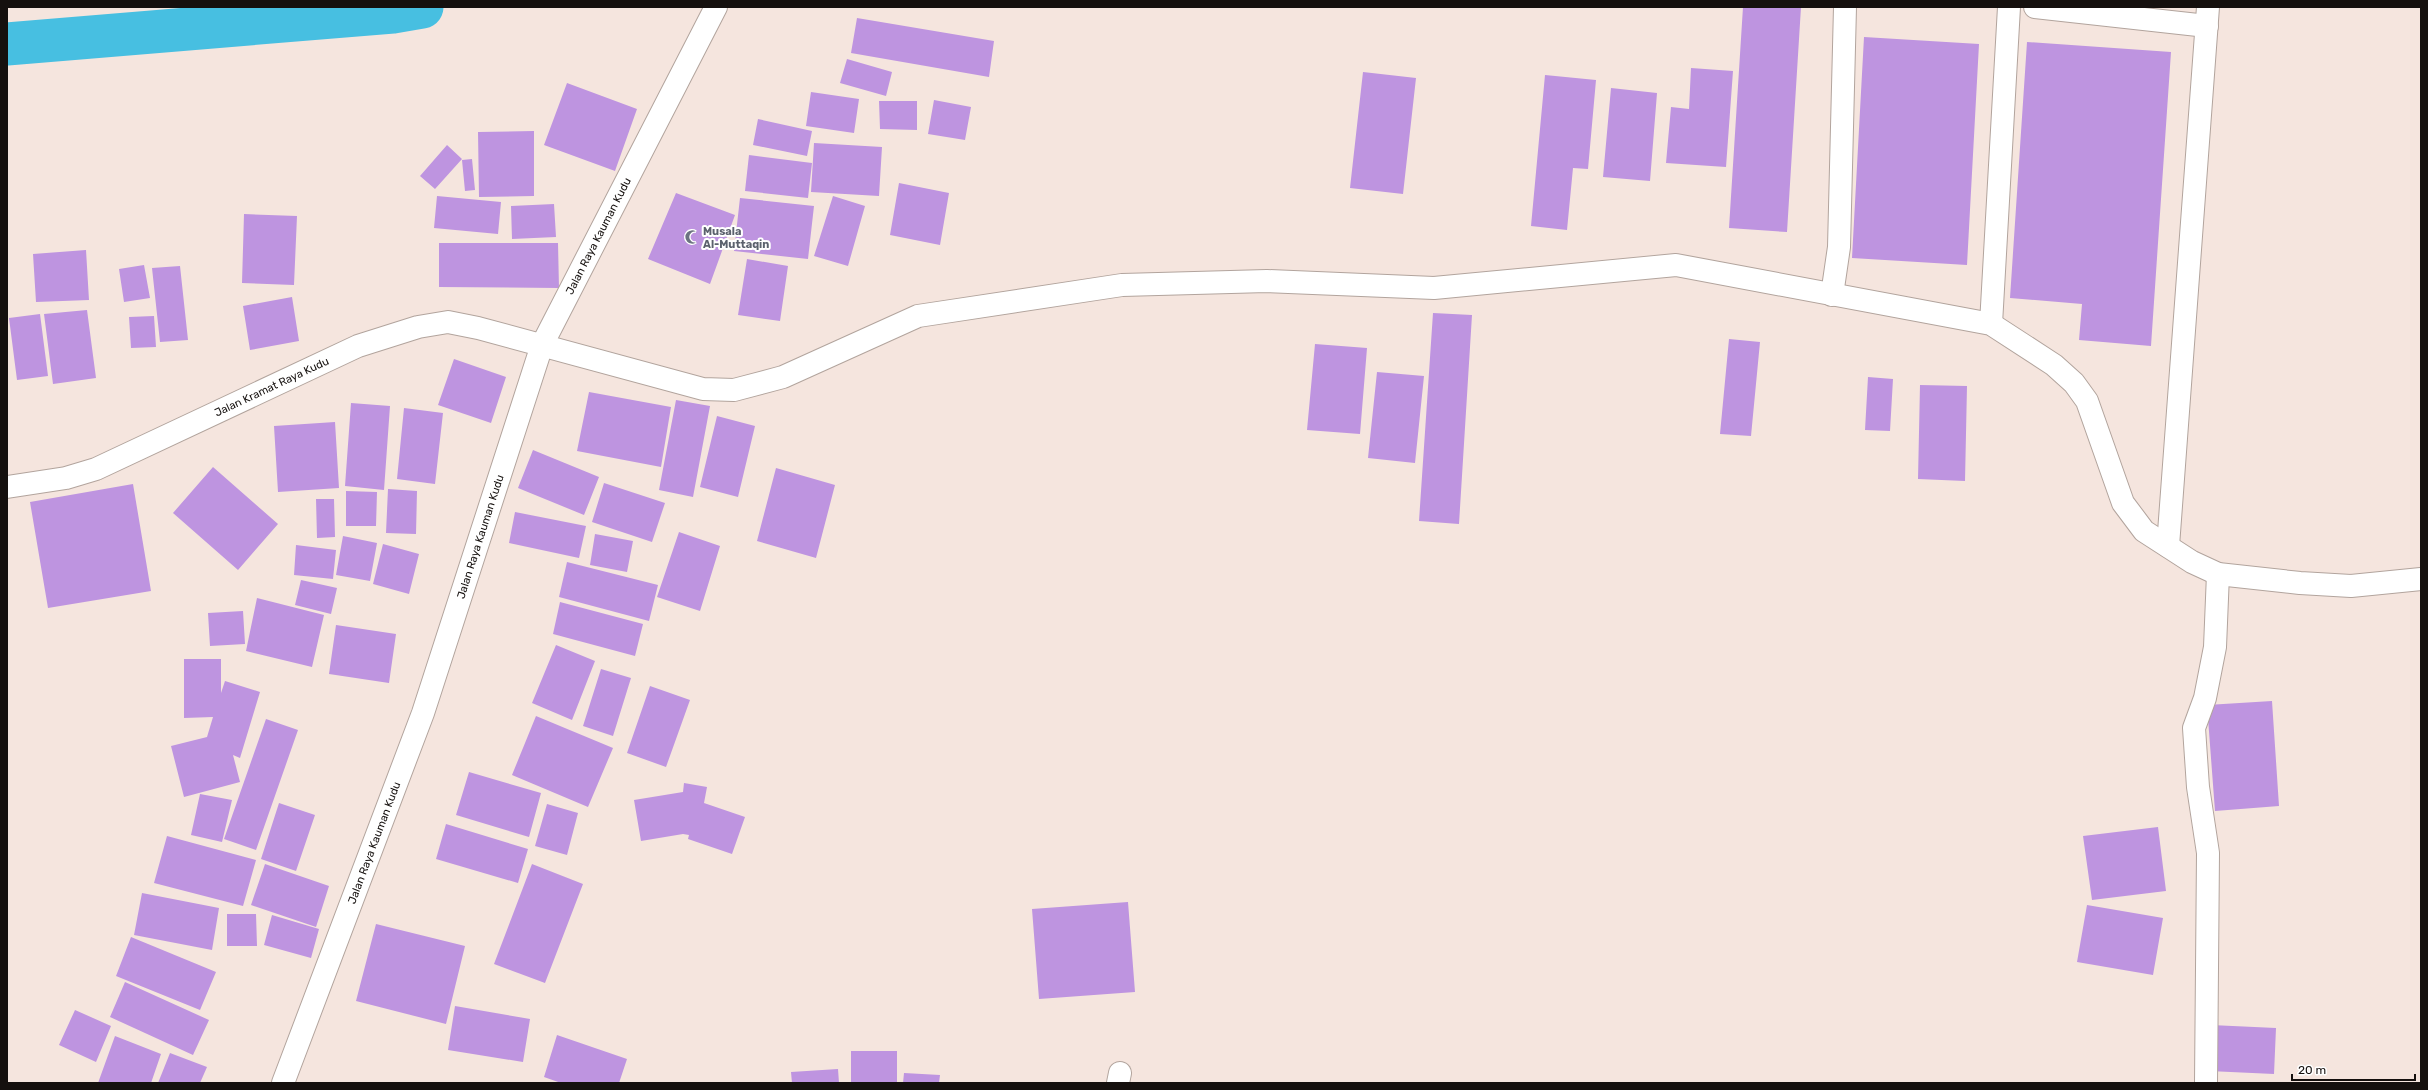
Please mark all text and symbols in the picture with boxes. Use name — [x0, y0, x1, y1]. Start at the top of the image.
street label: Jalan Raya Kauman Kudu — [563, 175, 634, 297]
place label: Musala Al-Muttaqin — [703, 225, 769, 251]
mosque icon: Musala Al-Muttaqin — [684, 229, 700, 245]
street label: Jalan Kramat Raya Kudu — [212, 354, 331, 419]
street label: Jalan Raya Kauman Kudu — [454, 473, 506, 600]
street label: Jalan Raya Kauman Kudu — [345, 780, 403, 906]
scale bar — [2292, 1056, 2415, 1082]
text: 20 m — [2298, 1063, 2326, 1077]

